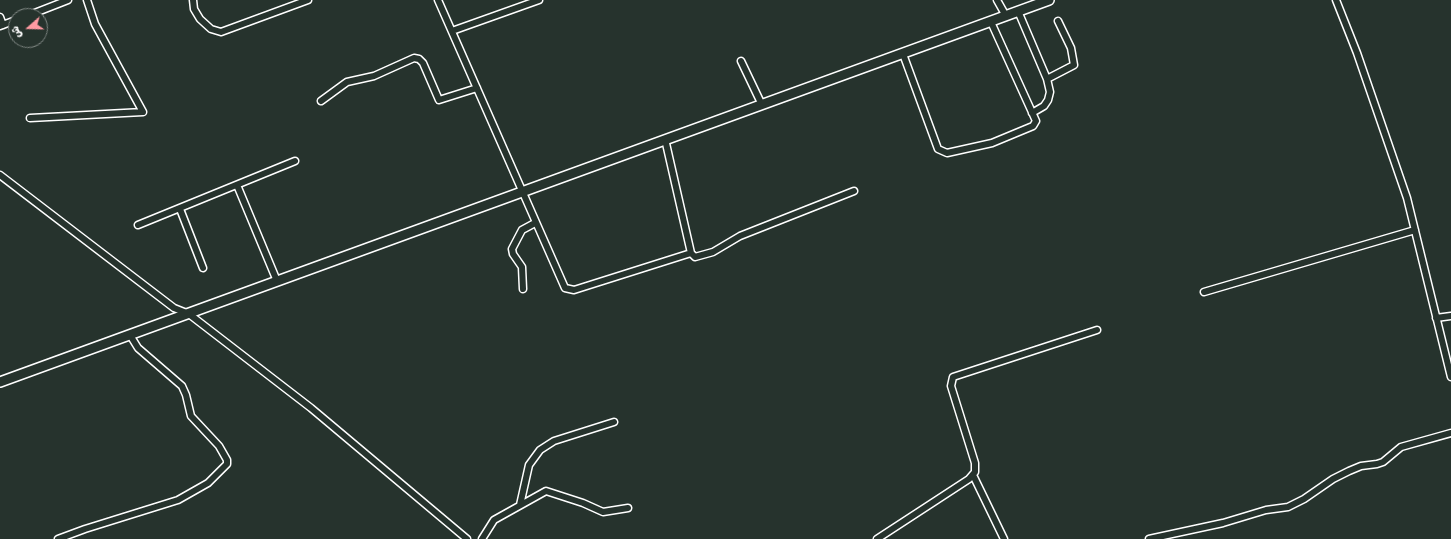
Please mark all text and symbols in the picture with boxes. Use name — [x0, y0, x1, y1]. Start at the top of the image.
north arrow — [8, 8, 48, 48]
text: ش — [8, 23, 27, 40]

